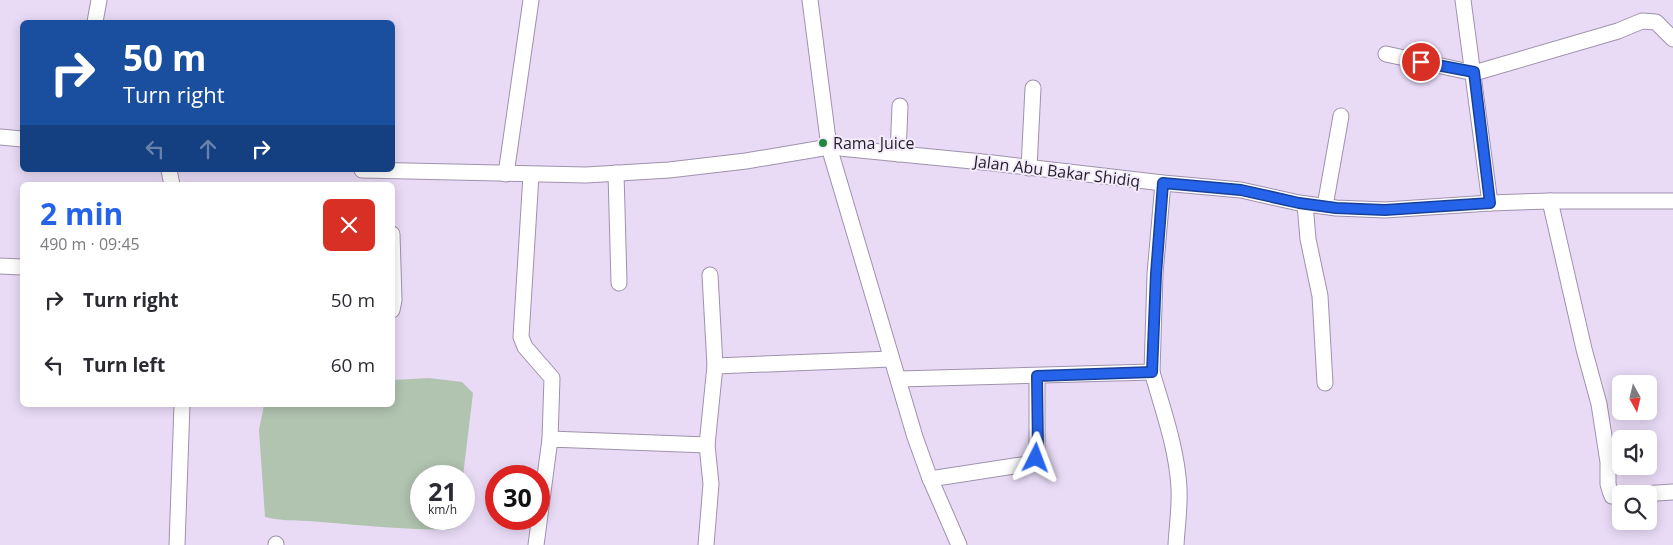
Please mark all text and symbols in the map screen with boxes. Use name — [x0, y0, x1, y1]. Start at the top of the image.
text: 50 m — [123, 34, 206, 81]
icon: right — [40, 40, 105, 105]
pin — [1400, 41, 1442, 83]
icon: arrive — [1407, 48, 1435, 76]
text: Turn right — [123, 79, 225, 109]
place label: Rama Juice — [833, 132, 914, 154]
icon: left — [141, 135, 169, 163]
icon: ahead — [194, 135, 222, 163]
icon: right — [247, 135, 275, 163]
marker: Rama Juice — [817, 137, 829, 149]
street label: Jalan Abu Bakar Shidiq — [971, 150, 1141, 192]
text: 2 min — [40, 193, 123, 234]
button: close — [323, 199, 375, 251]
text: 490 m · 09:45 — [40, 233, 140, 255]
icon: right — [40, 286, 68, 314]
text: Turn right — [83, 287, 178, 313]
text: 50 m — [331, 287, 375, 313]
icon: left — [40, 351, 68, 379]
text: Turn left — [83, 352, 165, 378]
text: 60 m — [331, 352, 375, 378]
north arrow — [1612, 375, 1658, 420]
map controls — [1612, 375, 1657, 530]
button: sound — [1612, 430, 1657, 475]
position arrow — [1009, 431, 1061, 483]
speed limit sign: 30 — [485, 465, 550, 530]
text: 21 — [428, 474, 457, 508]
button: search — [1612, 485, 1657, 530]
text: km/h — [428, 501, 457, 518]

